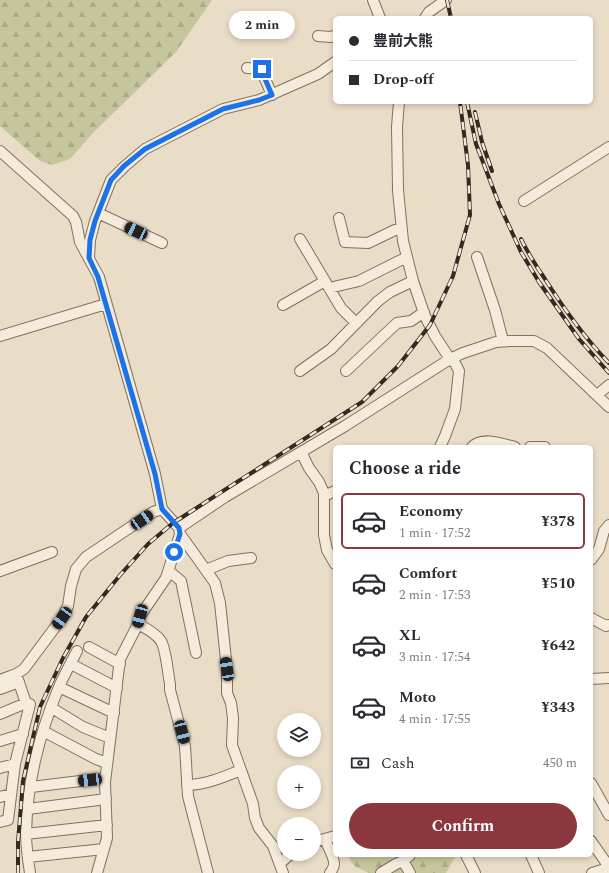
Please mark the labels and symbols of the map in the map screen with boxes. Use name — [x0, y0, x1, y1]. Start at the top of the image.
callout: 2 min — [229, 11, 295, 39]
route end — [253, 60, 271, 78]
car — [123, 220, 149, 242]
car — [129, 508, 155, 532]
route start — [165, 543, 183, 561]
car — [131, 603, 149, 629]
car — [50, 605, 74, 631]
car — [219, 656, 235, 682]
car — [173, 719, 191, 745]
car — [77, 773, 103, 787]

